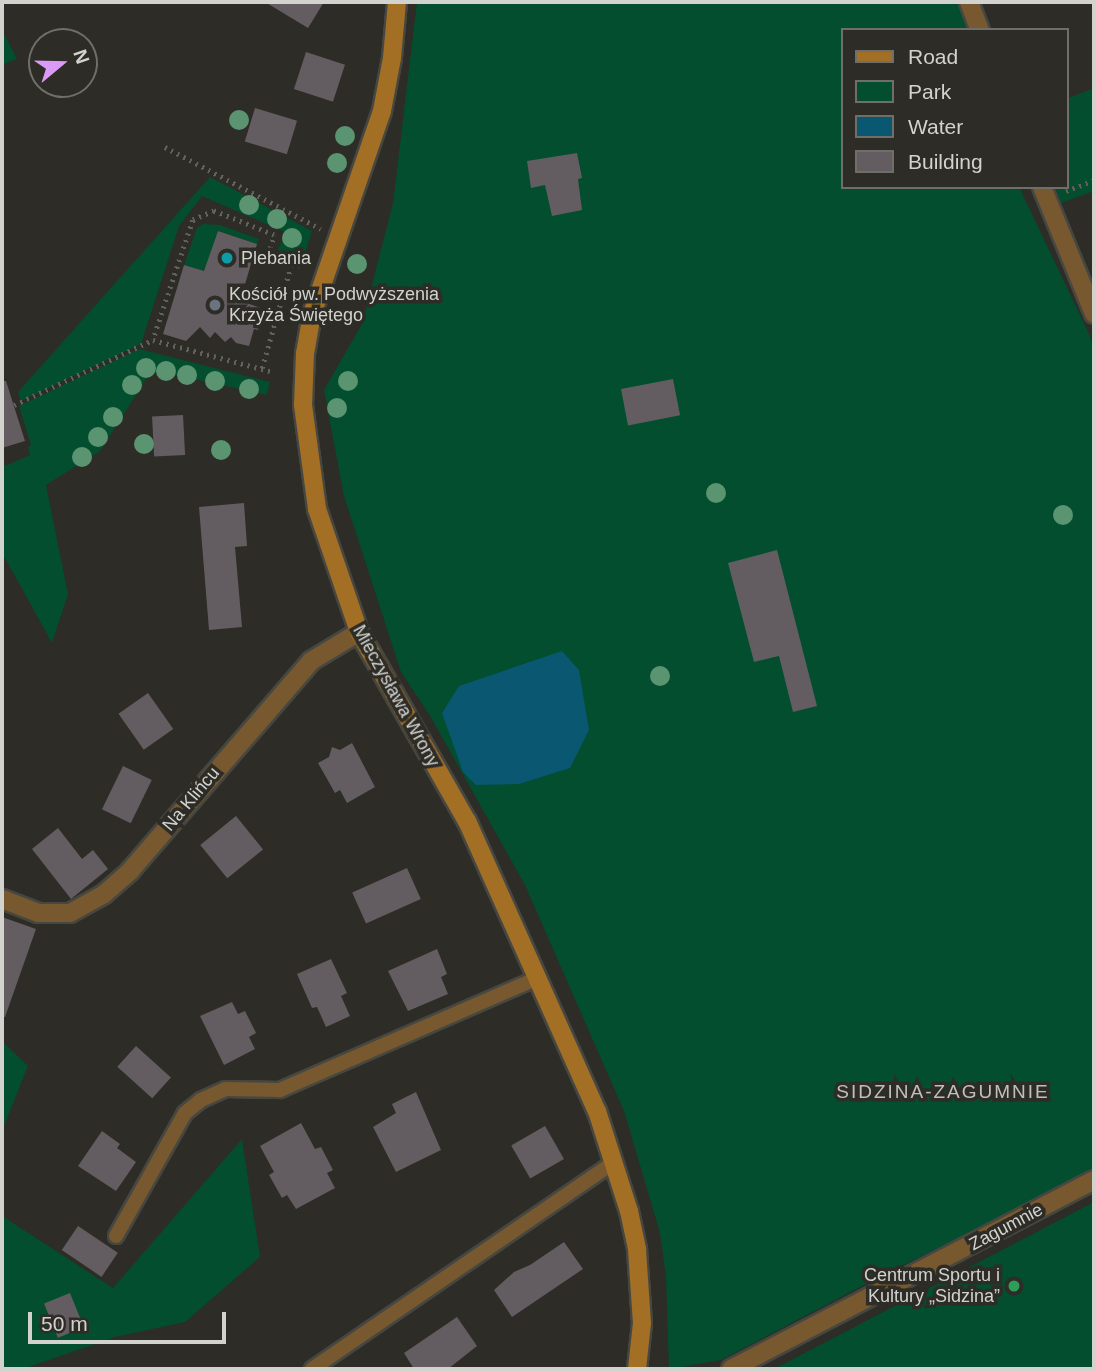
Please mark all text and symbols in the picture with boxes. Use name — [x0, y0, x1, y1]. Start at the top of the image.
north arrow — [28, 28, 98, 98]
legend — [841, 28, 1068, 189]
text: Road — [908, 45, 958, 68]
text: N — [69, 47, 94, 67]
text: Park — [908, 80, 951, 103]
text: Water — [908, 115, 963, 138]
text: Building — [908, 150, 983, 173]
place label: Plebania — [241, 247, 311, 269]
marker: Plebania — [219, 250, 235, 266]
place label: Kościół pw. Podwyższenia Krzyża Świętego — [229, 284, 439, 326]
marker: Kościół pw. Podwyższenia Krzyża Świętego — [207, 297, 223, 313]
street label: Mieczysława Wrony — [348, 621, 444, 771]
street label: Na Klińcu — [158, 763, 224, 835]
district label: SIDZINA-ZAGUMNIE — [838, 1081, 1048, 1103]
street label: Zagumnie — [966, 1199, 1046, 1255]
place label: Centrum Sportu i Kultury „Sidzina” — [864, 1265, 1000, 1308]
marker: Centrum Sportu i Kultury „Sidzina” — [1006, 1278, 1022, 1294]
scale bar — [32, 1298, 229, 1342]
text: 50 m — [41, 1312, 88, 1335]

